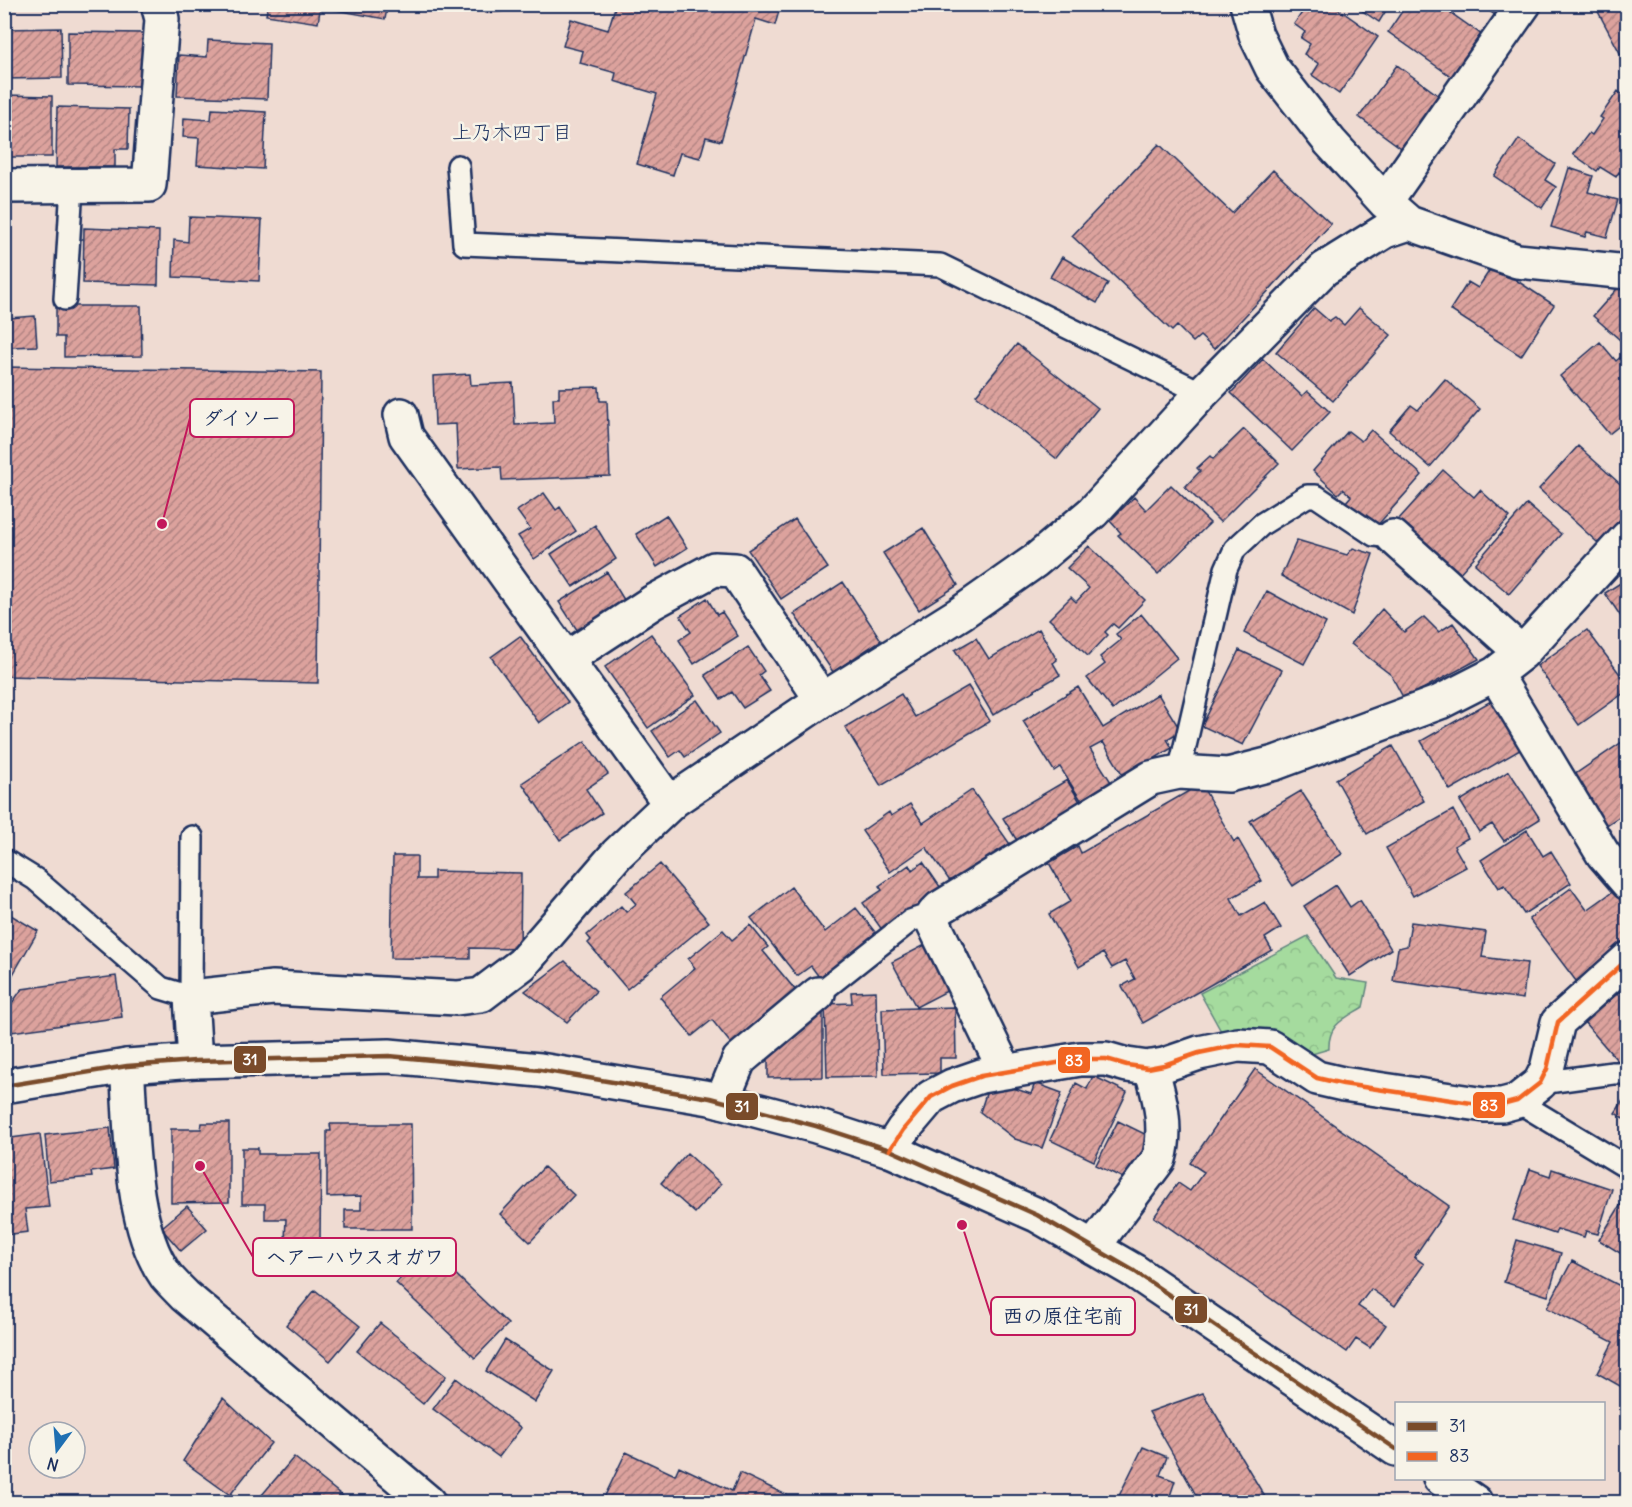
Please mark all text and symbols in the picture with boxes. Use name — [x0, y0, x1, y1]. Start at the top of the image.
district label: 上乃木四丁目 — [452, 119, 572, 144]
callout: ダイソー — [190, 399, 294, 437]
text: ダイソー — [203, 405, 281, 430]
line badge: 31 — [233, 1045, 267, 1074]
line badge: 83 — [1057, 1046, 1091, 1074]
text: 31 — [242, 1049, 258, 1069]
text: 83 — [1065, 1050, 1083, 1070]
line badge: 83 — [1472, 1091, 1506, 1119]
line badge: 31 — [725, 1092, 759, 1121]
text: 83 — [1480, 1095, 1498, 1115]
text: 31 — [734, 1096, 750, 1116]
callout: ヘアーハウスオガワ — [253, 1238, 456, 1276]
text: ヘアーハウスオガワ — [266, 1244, 444, 1269]
line badge: 31 — [1174, 1295, 1208, 1324]
callout: 西の原住宅前 — [991, 1297, 1135, 1335]
text: 31 — [1183, 1299, 1199, 1319]
text: 西の原住宅前 — [1003, 1303, 1123, 1328]
legend — [1395, 1402, 1605, 1480]
text: 31 — [1449, 1414, 1466, 1437]
north arrow — [27, 1420, 87, 1480]
text: 83 — [1449, 1444, 1470, 1467]
text: N — [45, 1453, 61, 1476]

